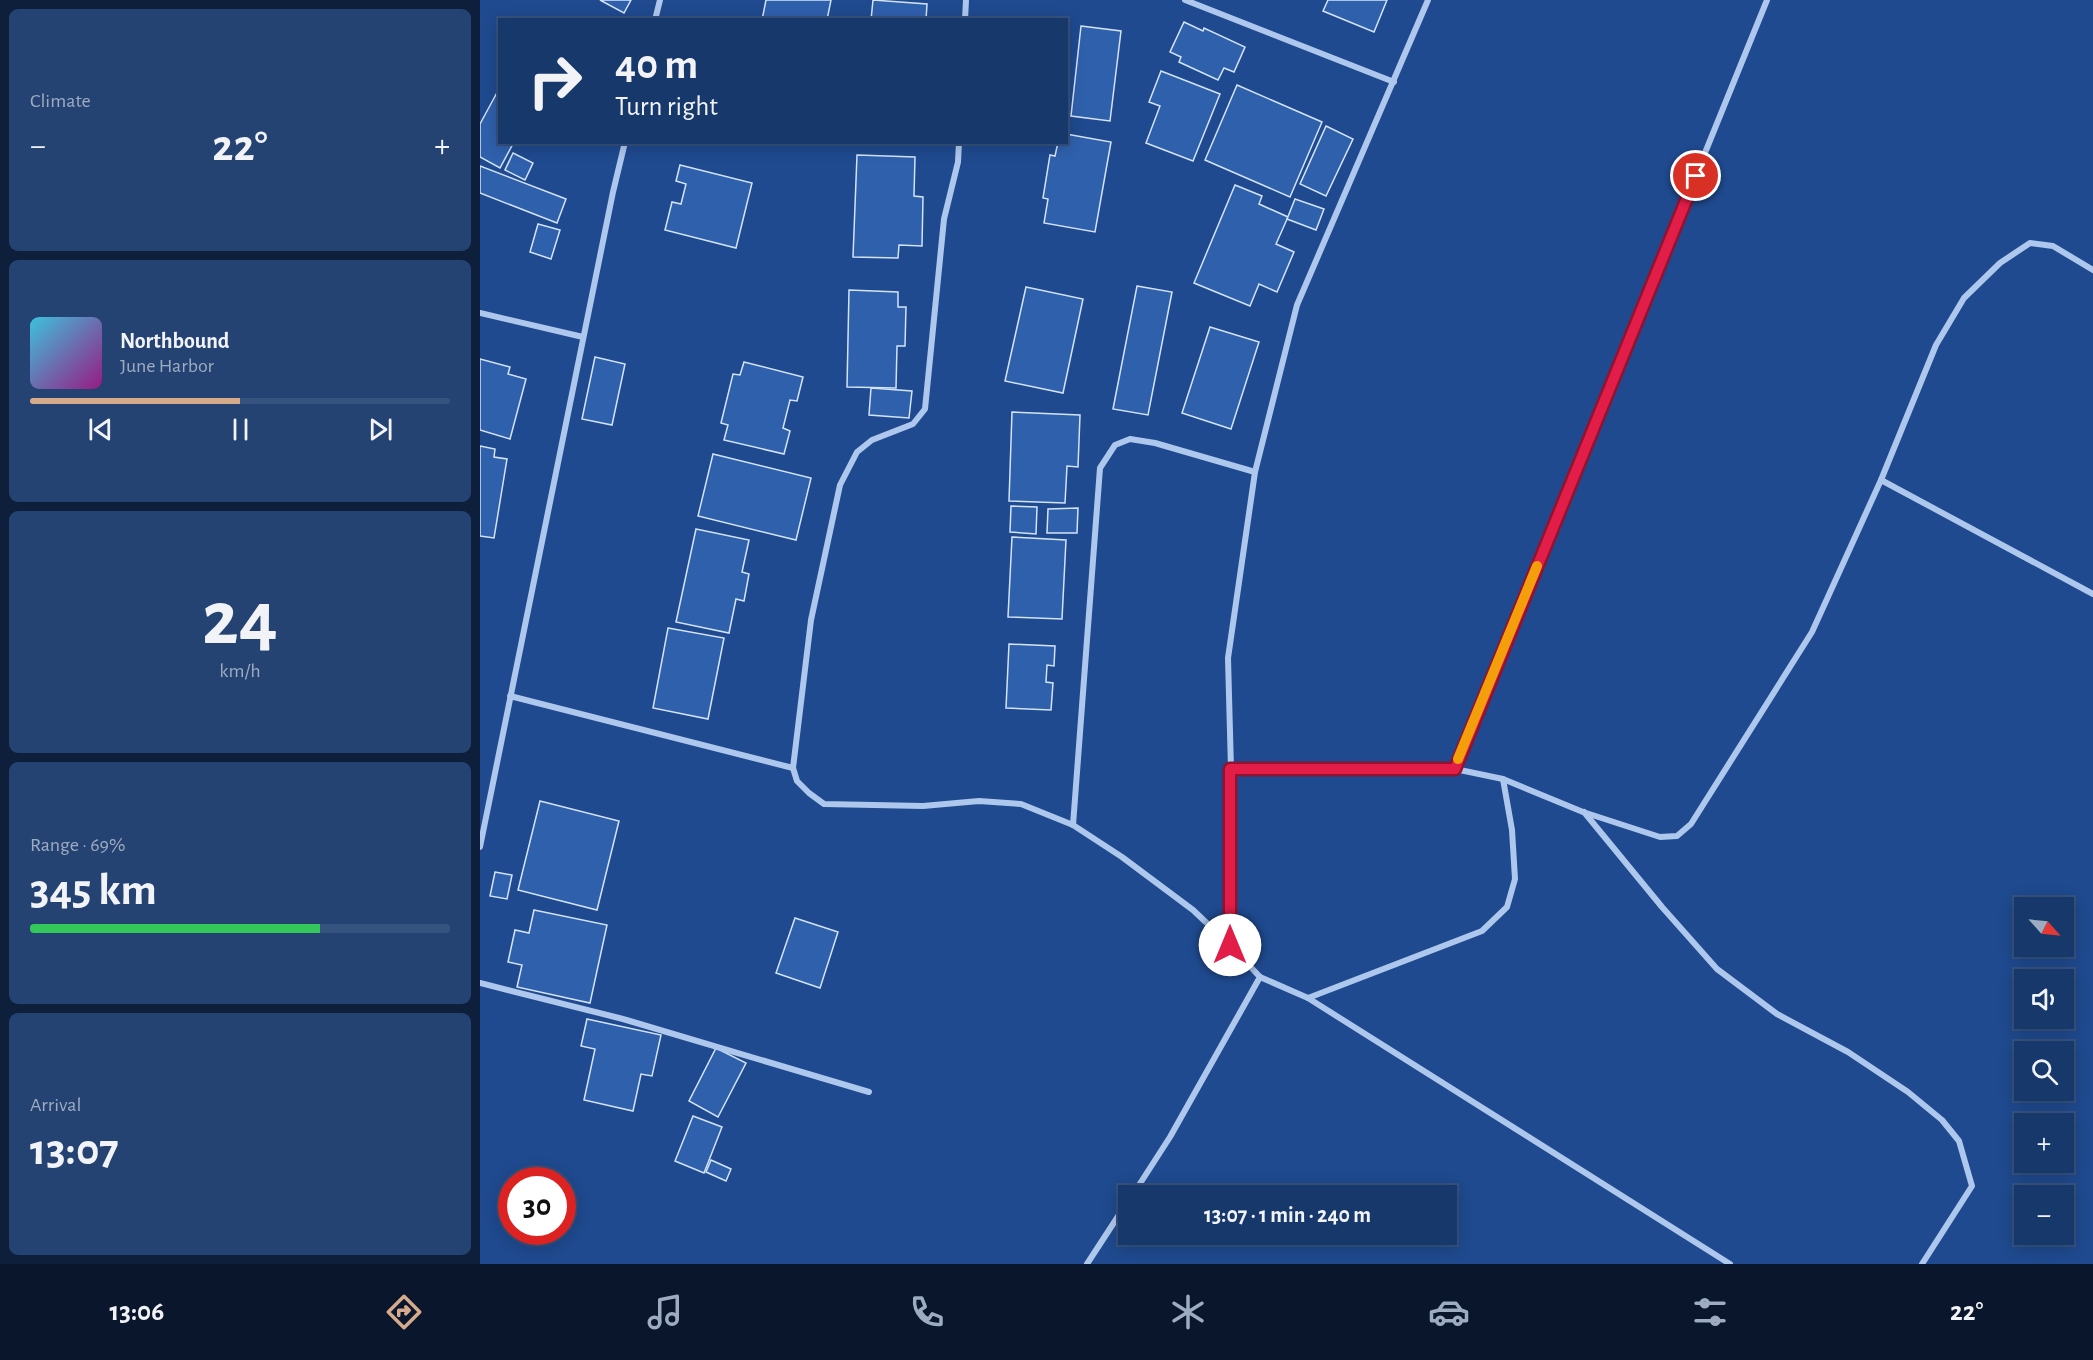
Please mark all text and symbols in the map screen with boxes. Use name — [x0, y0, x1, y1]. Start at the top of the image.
icon: right — [516, 42, 594, 120]
text: 40 m — [615, 44, 698, 86]
text: Climate — [30, 91, 91, 111]
text: Turn right — [615, 93, 718, 120]
text: 22° — [212, 124, 268, 169]
text: − — [30, 130, 46, 163]
text: + — [434, 130, 450, 163]
pin — [1670, 150, 1721, 201]
icon: arrive — [1679, 159, 1712, 192]
text: Northbound — [120, 330, 229, 352]
text: June Harbor — [120, 356, 214, 376]
icon: previous — [84, 413, 117, 446]
icon: pause — [224, 413, 257, 446]
icon: next — [364, 413, 397, 446]
text: 24 — [202, 581, 278, 659]
text: km/h — [219, 661, 261, 681]
text: Range · 69% — [30, 835, 125, 855]
text: 345 km — [30, 868, 157, 913]
north arrow — [2014, 897, 2074, 957]
map controls — [2014, 897, 2074, 1245]
position arrow — [1198, 913, 1262, 977]
button: sound — [2014, 969, 2074, 1029]
button: search — [2014, 1041, 2074, 1101]
text: Arrival — [30, 1095, 81, 1115]
button: + — [2014, 1113, 2074, 1173]
text: 13:07 — [30, 1128, 119, 1173]
speed limit sign: 30 — [498, 1167, 576, 1245]
button: − — [2014, 1185, 2074, 1245]
text: 13:07 · 1 min · 240 m — [1204, 1204, 1371, 1226]
icon: directions — [383, 1291, 425, 1333]
icon: music — [644, 1291, 686, 1333]
icon: phone — [906, 1291, 948, 1333]
icon: climate — [1167, 1291, 1209, 1333]
icon: car — [1428, 1291, 1470, 1333]
icon: filters — [1689, 1291, 1731, 1333]
text: 13:06 — [110, 1298, 164, 1325]
text: 22° — [1950, 1298, 1983, 1325]

